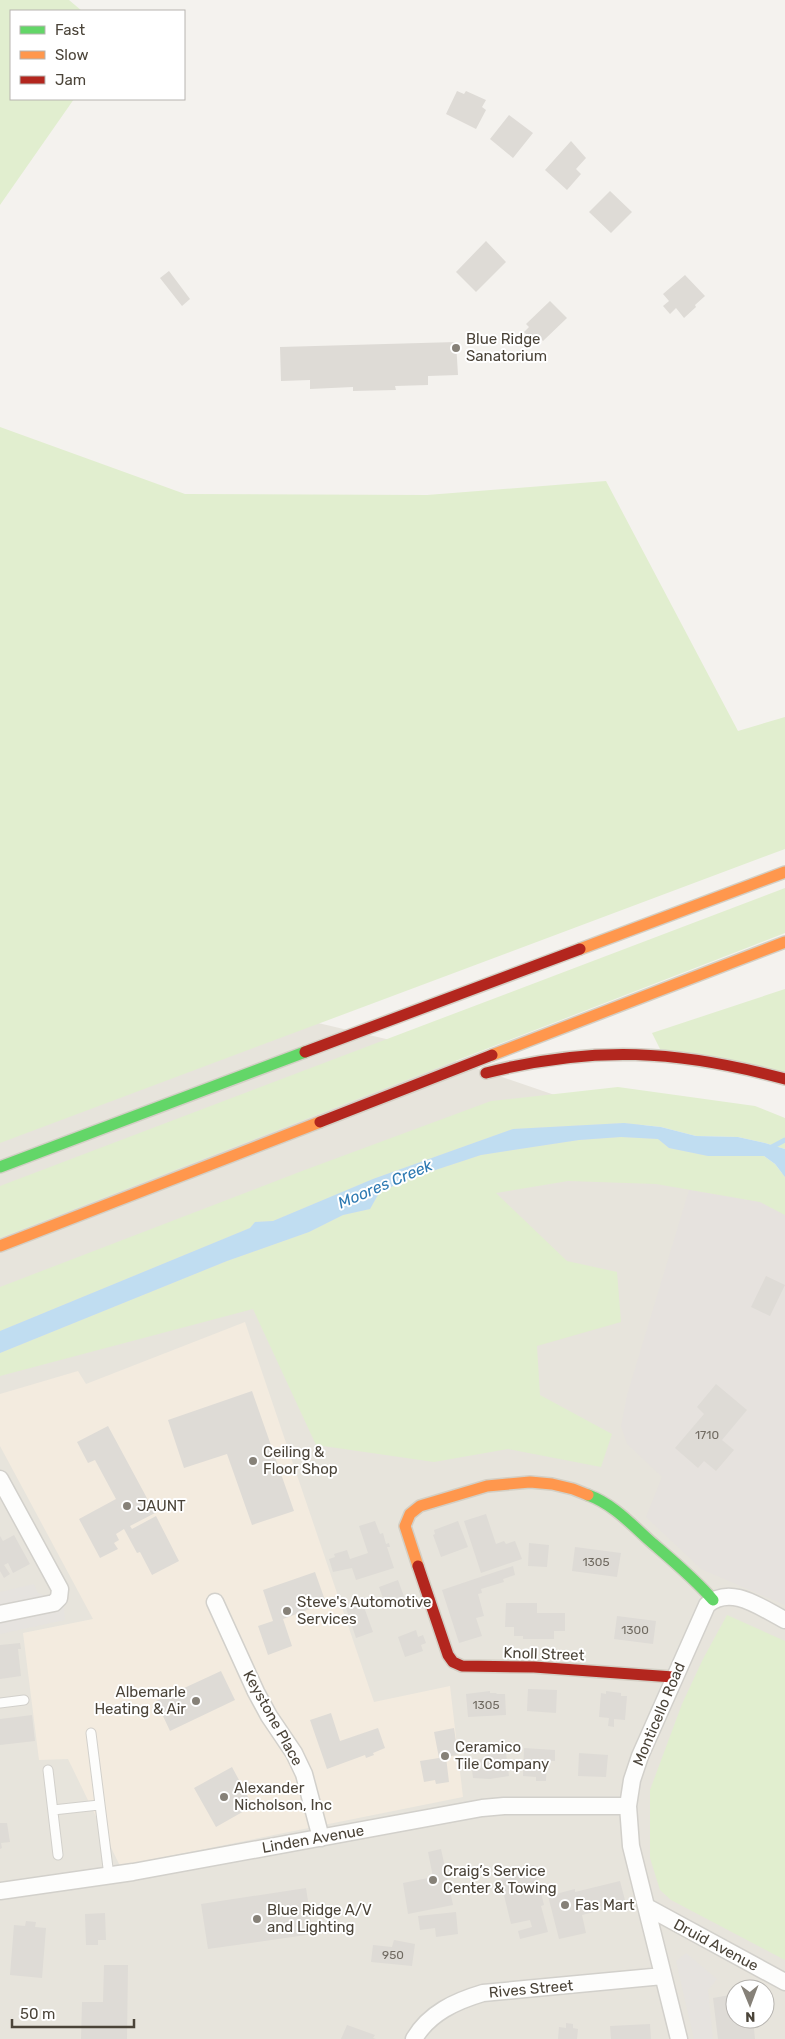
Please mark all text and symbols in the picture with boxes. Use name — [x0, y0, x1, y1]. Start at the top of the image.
legend — [10, 10, 185, 100]
text: Fast — [55, 21, 85, 39]
text: Slow — [55, 46, 88, 64]
text: Jam — [55, 71, 86, 89]
place label: Blue Ridge Sanatorium — [466, 330, 547, 365]
marker: Blue Ridge Sanatorium — [450, 342, 462, 354]
water label: Moores Creek — [335, 1155, 436, 1212]
house number: 1710 — [695, 1428, 719, 1442]
place label: Ceiling & Floor Shop — [263, 1443, 338, 1478]
marker: Ceiling & Floor Shop — [247, 1455, 259, 1467]
place label: JAUNT — [137, 1497, 186, 1515]
marker: JAUNT — [121, 1500, 133, 1512]
house number: 1305 — [582, 1555, 610, 1569]
place label: Steve's Automotive Services — [297, 1593, 431, 1628]
marker: Steve's Automotive Services — [281, 1605, 293, 1617]
house number: 1300 — [621, 1623, 649, 1637]
street label: Knoll Street — [503, 1644, 585, 1664]
street label: Monticello Road — [629, 1659, 689, 1769]
street label: Keystone Place — [239, 1667, 307, 1769]
place label: Albemarle Heating & Air — [94, 1683, 186, 1718]
marker: Albemarle Heating & Air — [190, 1695, 202, 1707]
house number: 1305 — [472, 1698, 500, 1712]
place label: Ceramico Tile Company — [455, 1738, 549, 1773]
marker: Ceramico Tile Company — [439, 1750, 451, 1762]
place label: Alexander Nicholson, Inc — [234, 1779, 332, 1814]
marker: Alexander Nicholson, Inc — [218, 1791, 230, 1803]
street label: Linden Avenue — [261, 1821, 365, 1857]
place label: Craig’s Service Center & Towing — [443, 1862, 557, 1897]
marker: Craig’s Service Center & Towing — [427, 1874, 439, 1886]
place label: Fas Mart — [575, 1896, 635, 1914]
marker: Fas Mart — [559, 1899, 571, 1911]
place label: Blue Ridge A/V and Lighting — [267, 1901, 372, 1936]
marker: Blue Ridge A/V and Lighting — [251, 1913, 263, 1925]
street label: Druid Avenue — [671, 1915, 761, 1975]
house number: 950 — [382, 1948, 404, 1962]
street label: Rives Street — [488, 1976, 574, 2002]
north arrow — [725, 1979, 775, 2029]
scale bar — [12, 1996, 135, 2028]
text: 50 m — [20, 2005, 55, 2023]
text: N — [745, 2008, 755, 2025]

